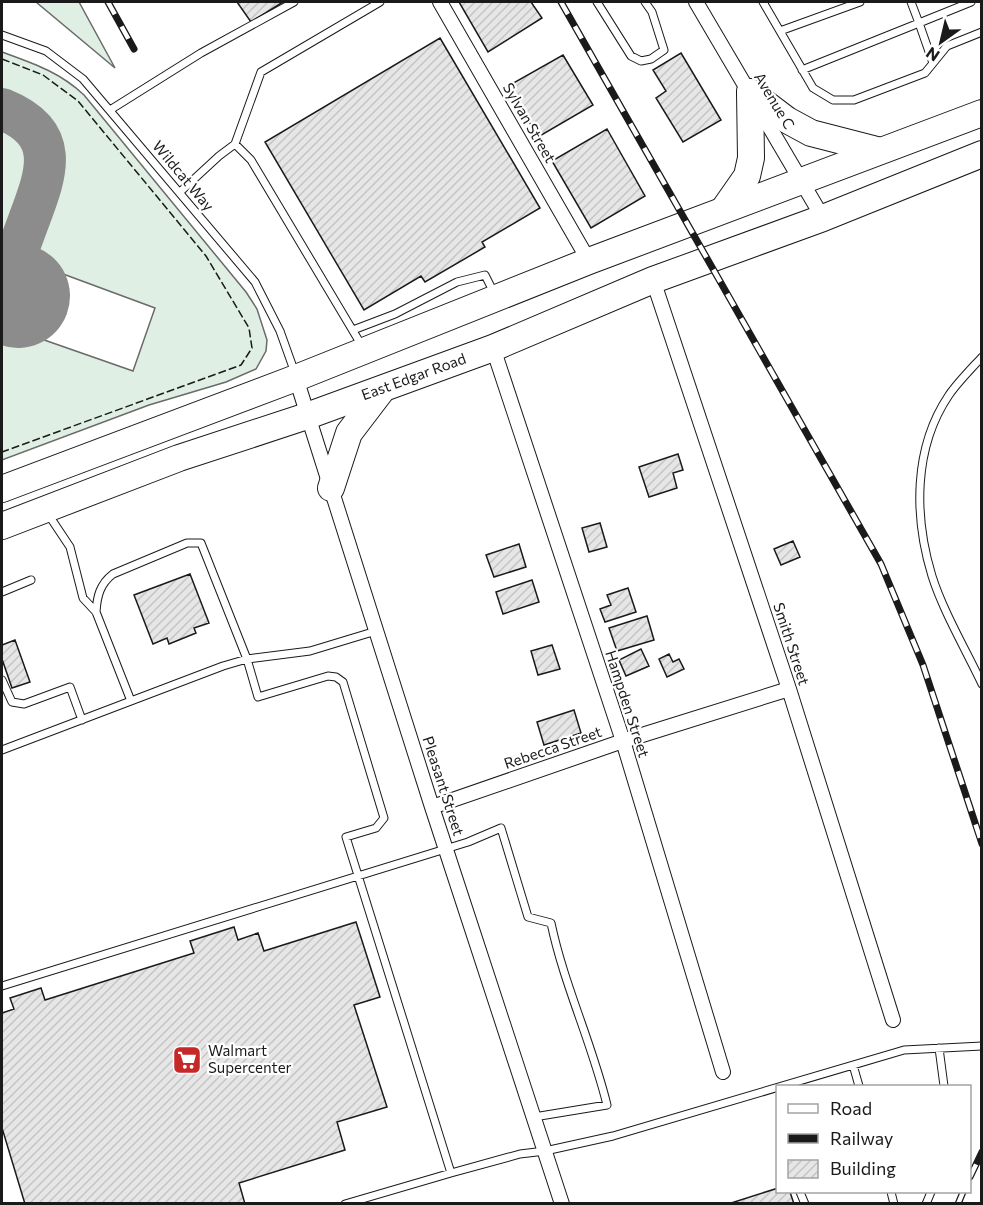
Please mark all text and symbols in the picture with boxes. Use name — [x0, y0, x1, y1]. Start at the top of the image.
north arrow — [911, 12, 971, 72]
text: N — [922, 44, 943, 66]
street label: Avenue C — [751, 69, 799, 132]
street label: Sylvan Street — [500, 79, 560, 166]
street label: Wildcat Way — [149, 137, 218, 214]
street label: East Edgar Road — [359, 349, 468, 403]
street label: Smith Street — [770, 600, 814, 687]
street label: Hampden Street — [602, 648, 654, 759]
street label: Rebecca Street — [501, 722, 604, 772]
street label: Pleasant Street — [419, 734, 469, 838]
place label: Walmart Supercenter — [208, 1041, 292, 1076]
supermarket icon: Walmart Supercenter — [171, 1044, 203, 1076]
legend — [776, 1085, 971, 1193]
text: Road — [830, 1097, 872, 1119]
text: Railway — [830, 1127, 893, 1149]
text: Building — [830, 1157, 896, 1179]

